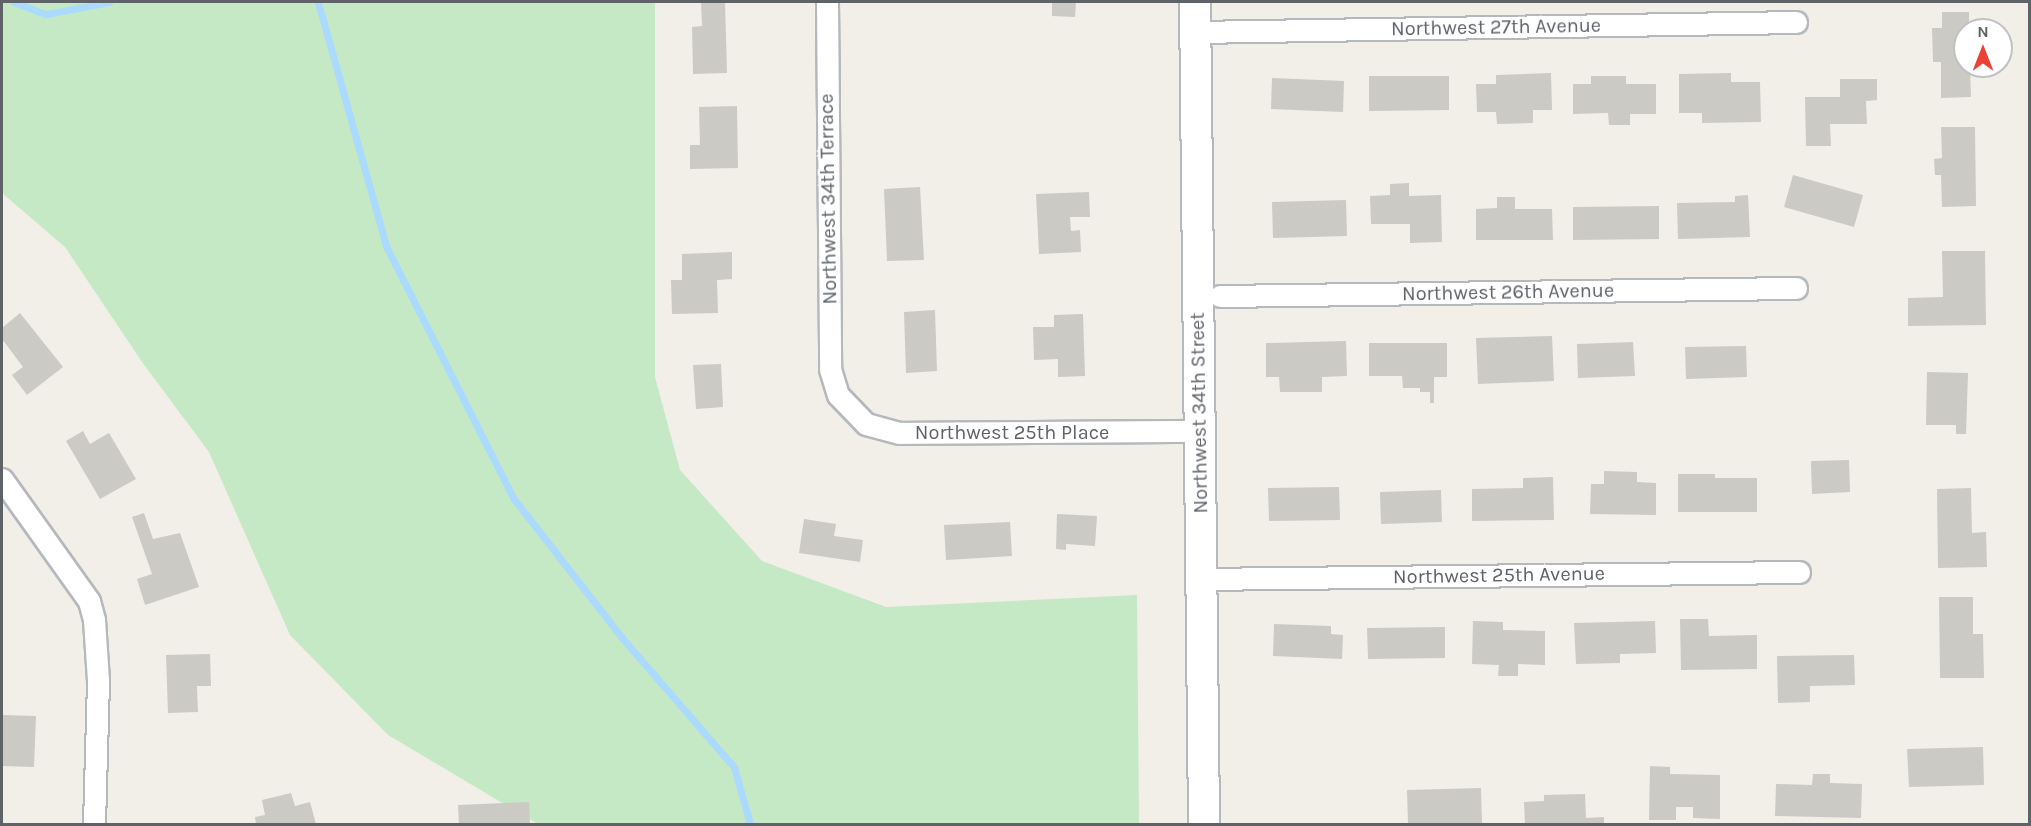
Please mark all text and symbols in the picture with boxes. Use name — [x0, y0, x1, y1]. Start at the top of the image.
street label: Northwest 27th Avenue — [1391, 13, 1601, 41]
north arrow — [1953, 18, 2013, 78]
text: N — [1977, 22, 1989, 41]
street label: Northwest 34th Terrace — [814, 93, 842, 305]
street label: Northwest 26th Avenue — [1402, 278, 1614, 306]
street label: Northwest 34th Street — [1185, 312, 1213, 514]
street label: Northwest 25th Place — [915, 420, 1109, 444]
street label: Northwest 25th Avenue — [1393, 561, 1605, 589]

